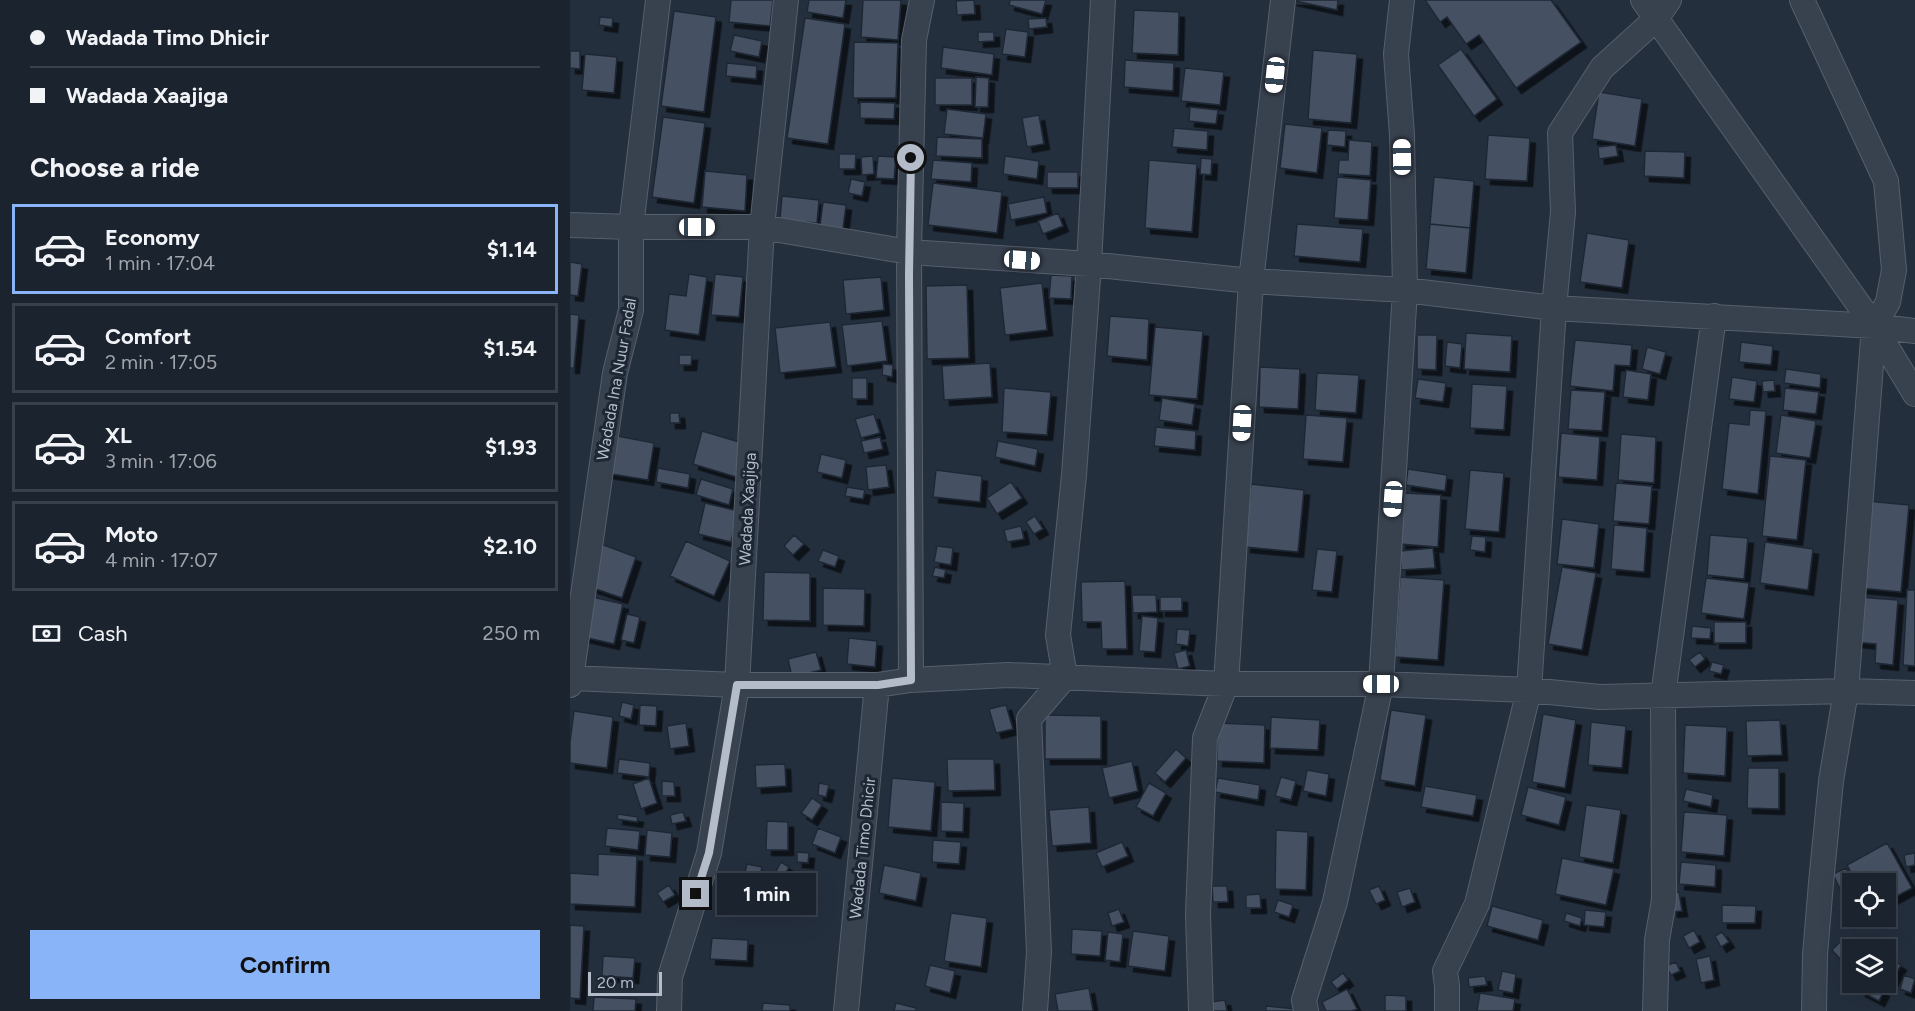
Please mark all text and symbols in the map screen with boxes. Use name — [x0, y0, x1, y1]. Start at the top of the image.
text: Wadada Timo Dhicir — [66, 24, 269, 51]
car — [1264, 56, 1286, 94]
text: Wadada Xaajiga — [66, 82, 228, 109]
car — [1393, 139, 1411, 175]
route start — [897, 144, 924, 171]
text: Choose a ride — [30, 151, 199, 184]
car — [679, 218, 715, 236]
icon: car — [33, 222, 87, 276]
text: Economy — [105, 224, 200, 251]
text: $1.14 — [487, 236, 537, 263]
car — [1003, 250, 1041, 270]
text: 1 min · 17:04 — [105, 251, 215, 275]
street label: Wadada Ina Nuur Fadal — [593, 296, 640, 462]
icon: car — [33, 321, 87, 375]
text: Comfort — [105, 323, 191, 350]
text: $1.54 — [483, 335, 537, 362]
text: 2 min · 17:05 — [105, 350, 217, 374]
car — [1232, 405, 1252, 441]
icon: car — [33, 420, 87, 474]
text: XL — [105, 422, 132, 449]
text: $1.93 — [485, 434, 537, 461]
text: 3 min · 17:06 — [105, 449, 217, 473]
street label: Wadada Xaajiga — [735, 452, 760, 566]
car — [1383, 480, 1403, 518]
icon: car — [33, 519, 87, 573]
text: Moto — [105, 521, 158, 548]
text: $2.10 — [483, 533, 537, 560]
text: 4 min · 17:07 — [105, 548, 218, 572]
icon: cash — [30, 617, 63, 650]
text: Cash — [78, 620, 128, 647]
text: 250 m — [483, 621, 540, 645]
car — [1363, 675, 1399, 693]
street label: Wadada Timo Dhicir — [846, 776, 879, 920]
callout: 1 min — [717, 873, 816, 915]
map controls — [1842, 873, 1896, 993]
button: locate — [1842, 873, 1896, 927]
route end — [682, 880, 709, 907]
text: 1 min — [743, 882, 790, 906]
button: Confirm — [30, 930, 540, 999]
button: layers — [1842, 939, 1896, 993]
scale bar — [588, 969, 662, 996]
text: 20 m — [597, 973, 634, 992]

